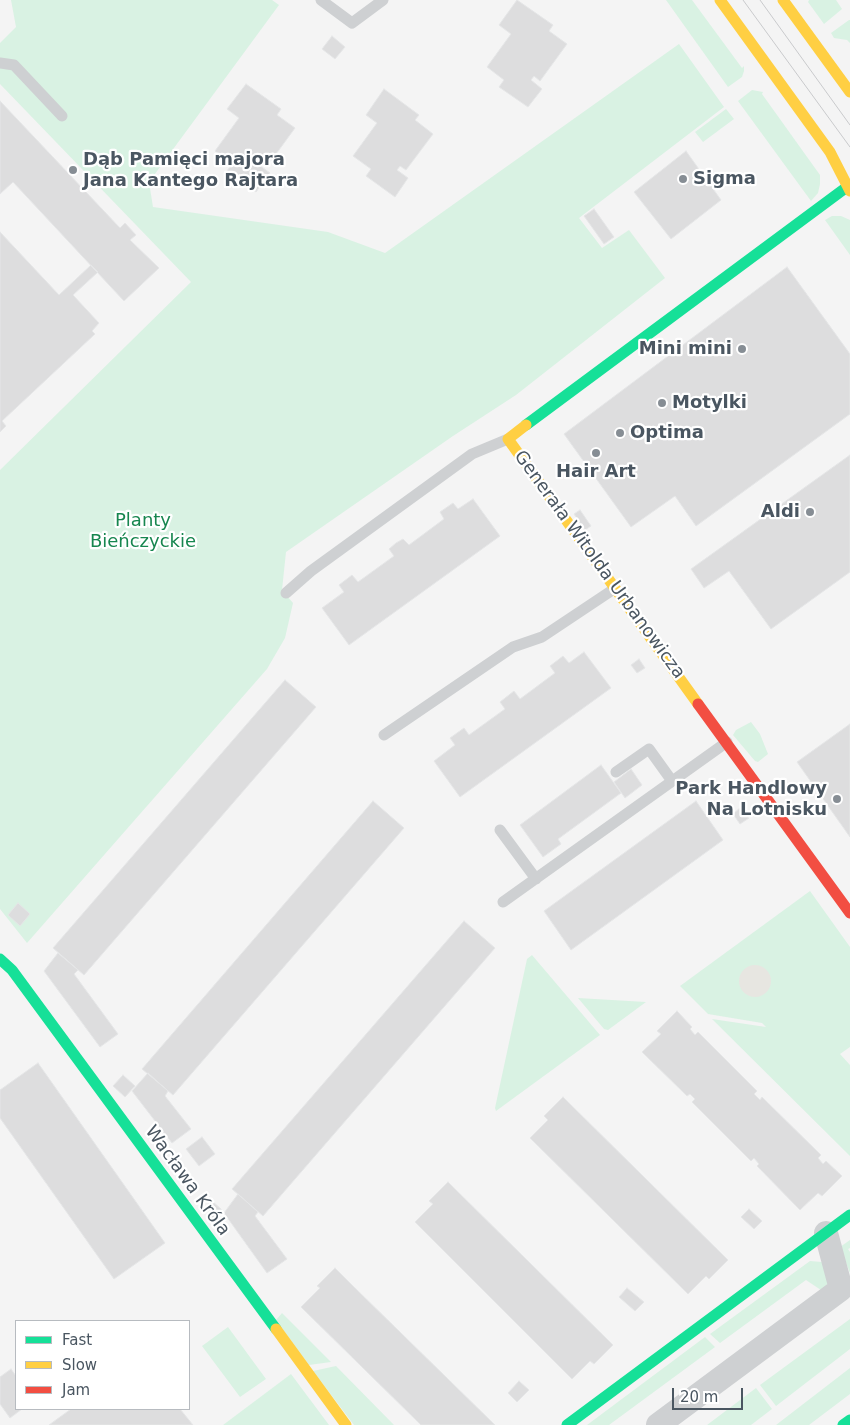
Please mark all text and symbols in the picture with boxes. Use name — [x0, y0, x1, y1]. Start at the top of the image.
place label: Dąb Pamięci majora Jana Kantego Rajtara — [83, 149, 298, 192]
marker: Dąb Pamięci majora Jana Kantego Rajtara — [67, 164, 79, 176]
place label: Sigma — [693, 168, 756, 190]
marker: Sigma — [677, 173, 689, 185]
place label: Mini mini — [639, 338, 732, 360]
marker: Mini mini — [736, 343, 748, 355]
place label: Motylki — [672, 392, 747, 414]
marker: Motylki — [656, 397, 668, 409]
place label: Optima — [630, 422, 704, 444]
marker: Optima — [614, 427, 626, 439]
street label: Generała Witolda Urbanowicza — [509, 447, 689, 683]
marker: Hair Art — [590, 447, 602, 459]
place label: Hair Art — [556, 461, 636, 483]
place label: Aldi — [761, 501, 800, 523]
marker: Aldi — [804, 506, 816, 518]
park label: Planty Bieńczyckie — [90, 510, 196, 552]
place label: Park Handlowy Na Lotnisku — [675, 778, 827, 821]
marker: Park Handlowy Na Lotnisku — [831, 793, 843, 805]
street label: Wacława Króla — [140, 1122, 234, 1240]
legend — [15, 1320, 190, 1410]
text: Fast — [62, 1331, 92, 1349]
text: Slow — [62, 1356, 97, 1374]
scale bar — [675, 1378, 746, 1410]
text: Jam — [62, 1381, 90, 1399]
text: 20 m — [680, 1388, 718, 1406]

